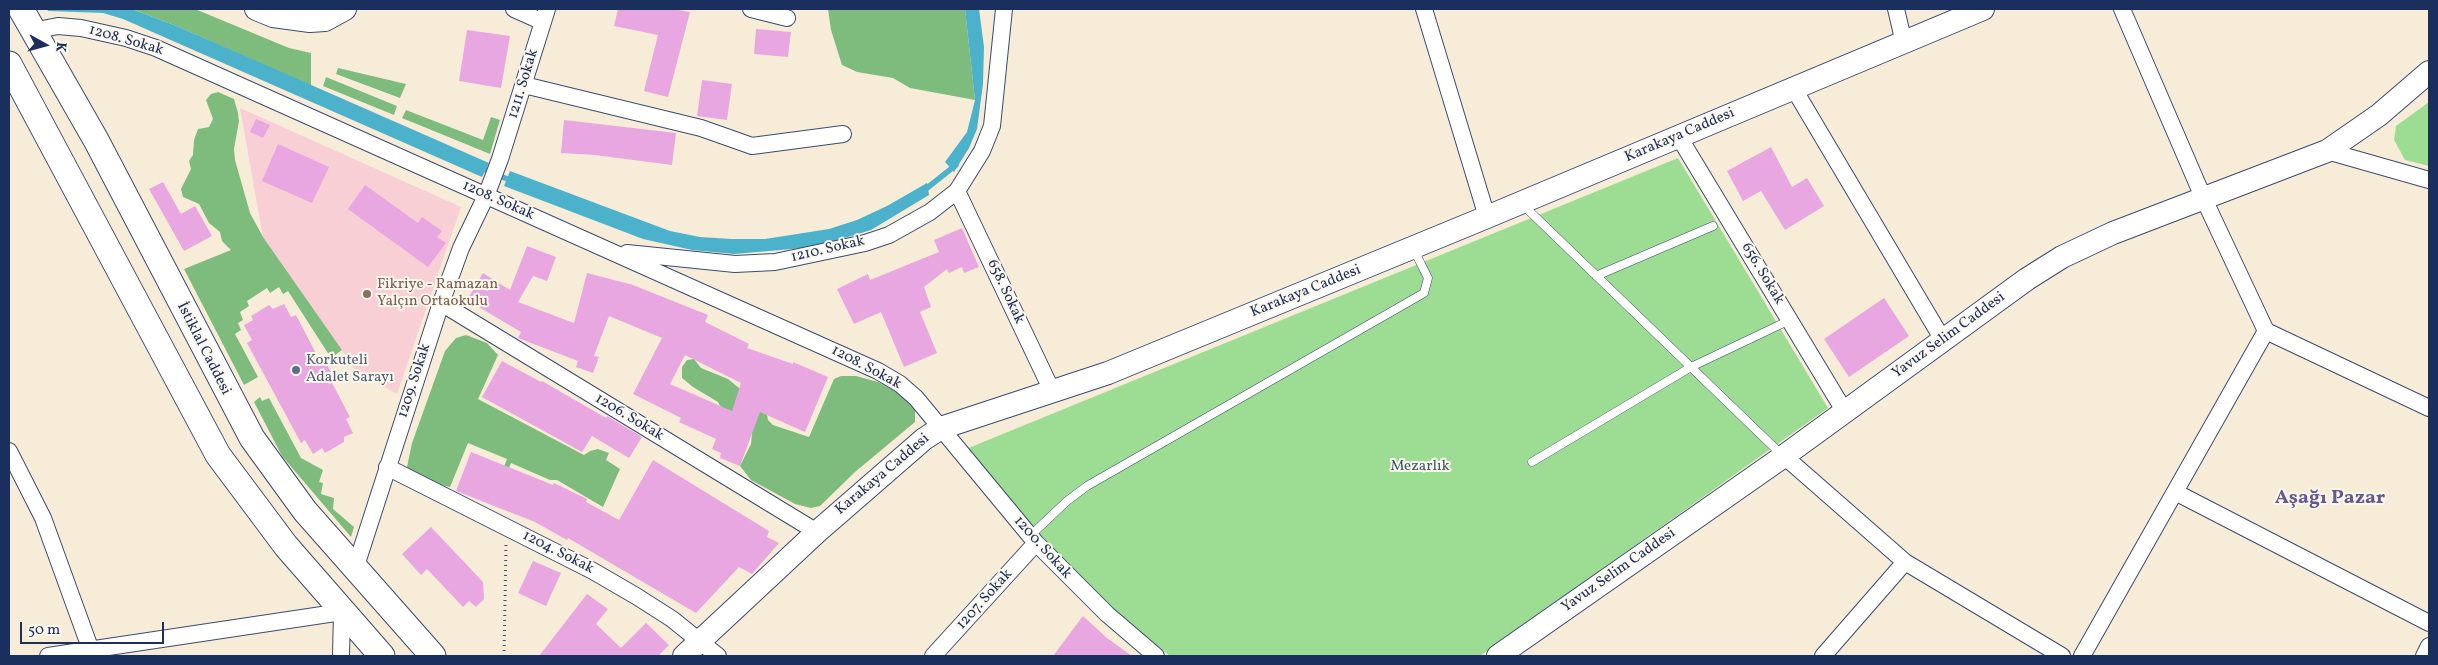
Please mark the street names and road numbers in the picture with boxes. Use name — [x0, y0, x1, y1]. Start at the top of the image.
street label: 1208. Sokak — [87, 22, 165, 60]
street label: 1211. Sokak — [505, 47, 543, 121]
street label: Karakaya Caddesi — [1622, 105, 1738, 167]
street label: 1208. Sokak — [459, 177, 537, 225]
street label: 1210. Sokak — [789, 233, 867, 267]
street label: 656. Sokak — [1737, 240, 1787, 308]
street label: 658. Sokak — [982, 257, 1028, 327]
street label: Karakaya Caddesi — [1248, 262, 1364, 322]
street label: Yavuz Selim Caddesi — [1889, 289, 2009, 383]
street label: İstiklal Caddesi — [172, 300, 234, 398]
street label: 1209. Sokak — [395, 342, 435, 420]
street label: 1208. Sokak — [828, 342, 904, 394]
street label: 1206. Sokak — [591, 390, 667, 446]
street label: Karakaya Caddesi — [832, 430, 934, 520]
street label: 1200. Sokak — [1009, 513, 1075, 583]
street label: Yavuz Selim Caddesi — [1558, 525, 1680, 617]
street label: 1204. Sokak — [519, 527, 597, 579]
street label: 1207. Sokak — [953, 566, 1017, 634]

